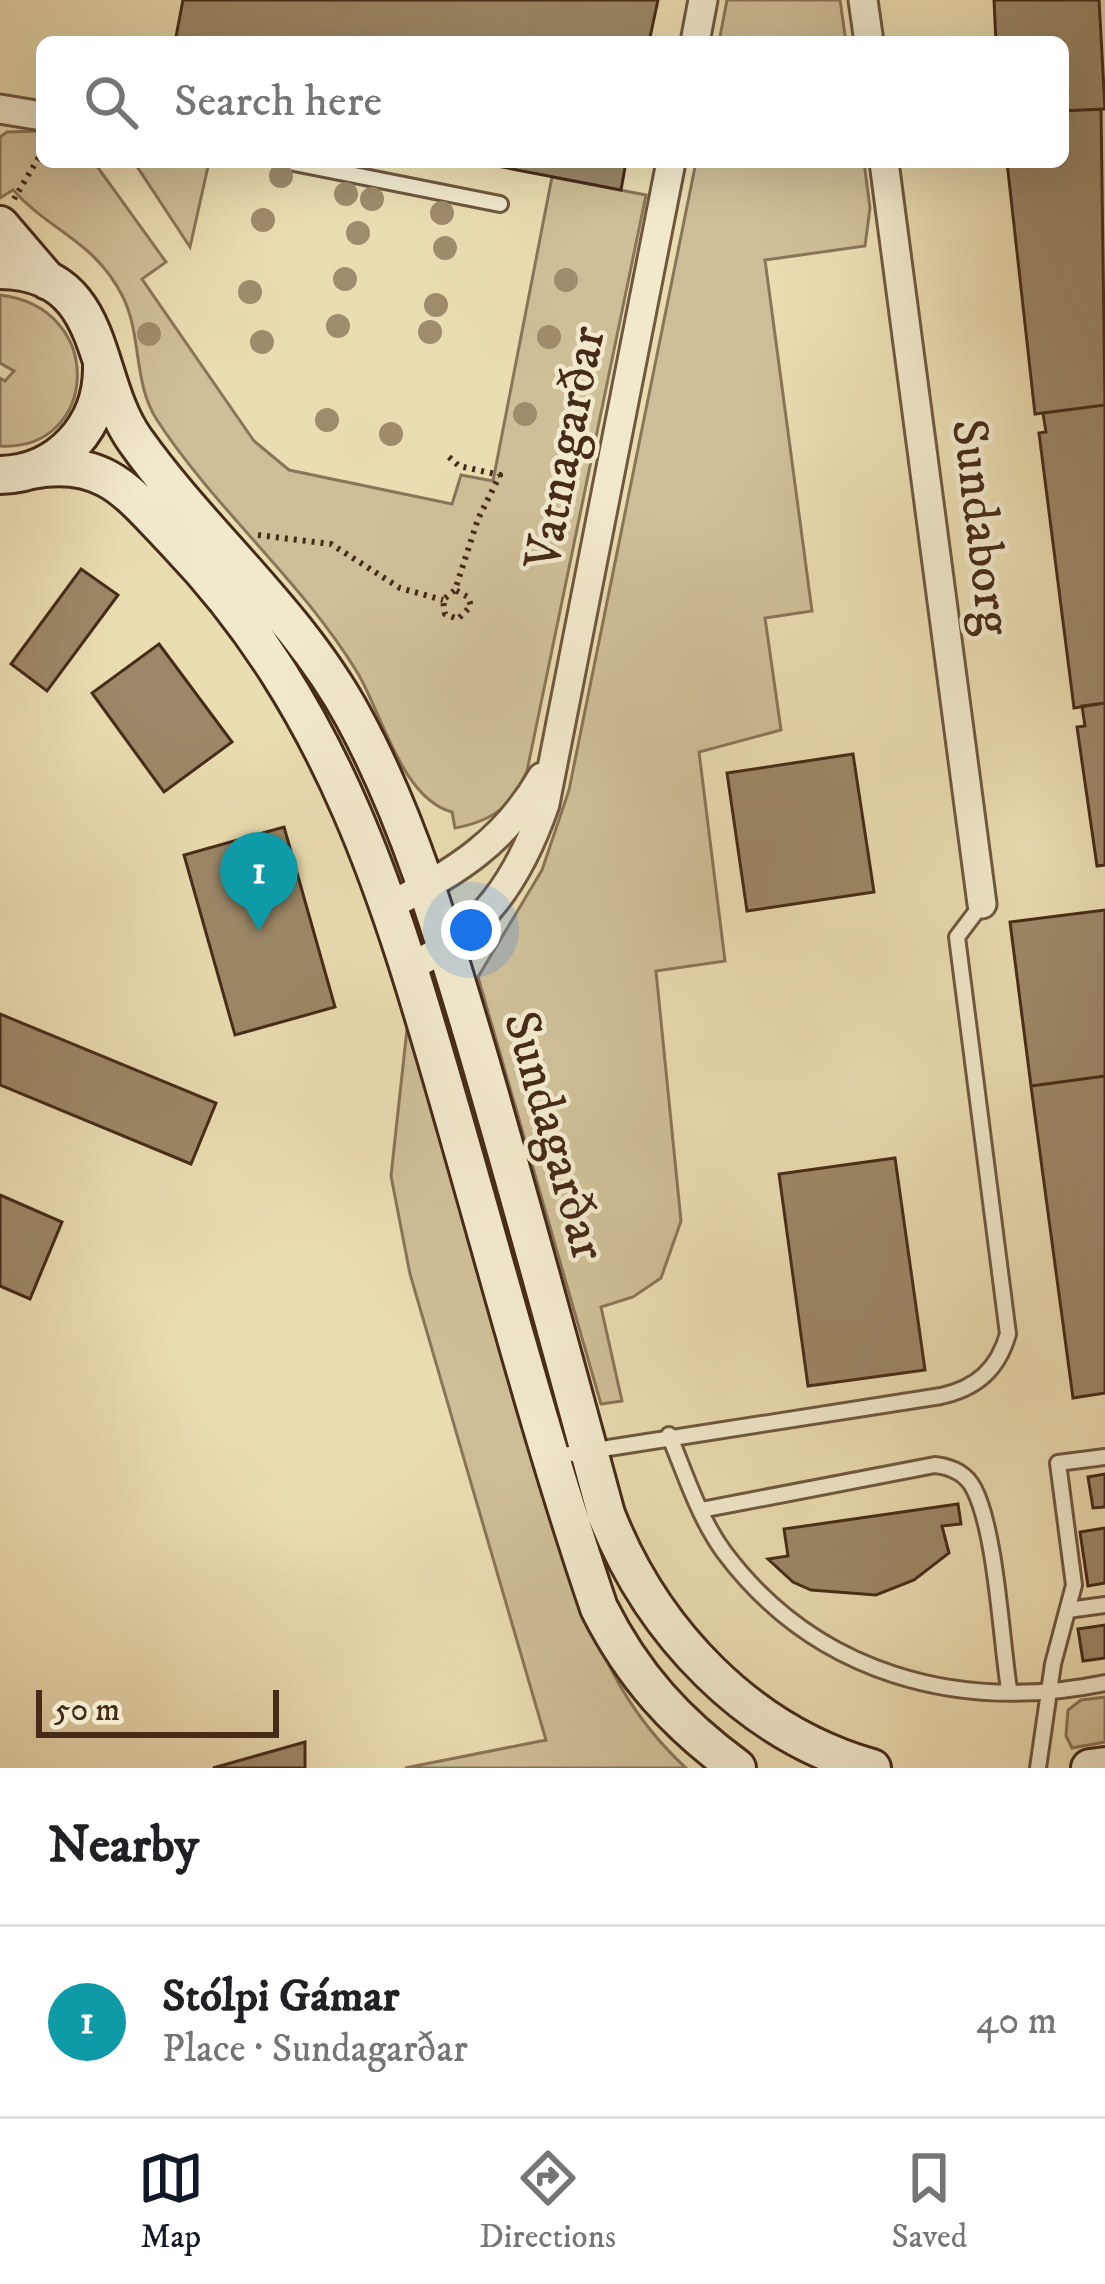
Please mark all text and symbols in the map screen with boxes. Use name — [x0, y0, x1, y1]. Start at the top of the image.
search box — [36, 36, 1069, 168]
icon: search — [78, 69, 144, 135]
text: Search here — [174, 74, 382, 130]
street label: Vatnagarðar — [511, 321, 621, 576]
street label: Sundaborg — [936, 415, 1026, 639]
pin: 1 — [220, 832, 298, 931]
your location — [441, 900, 501, 960]
street label: Sundagarðar — [488, 1004, 620, 1268]
scale bar — [36, 1684, 279, 1737]
text: 50 m — [54, 1690, 120, 1731]
text: Nearby — [48, 1814, 199, 1878]
text: Stólpi Gámar — [162, 1969, 399, 2025]
text: 1 — [80, 1997, 94, 2046]
text: 40 m — [976, 1997, 1057, 2046]
text: Place · Sundagarðar — [162, 2025, 468, 2074]
tab: Map — [138, 2145, 204, 2258]
tab: Directions — [479, 2145, 616, 2258]
tab: Saved — [891, 2145, 967, 2258]

